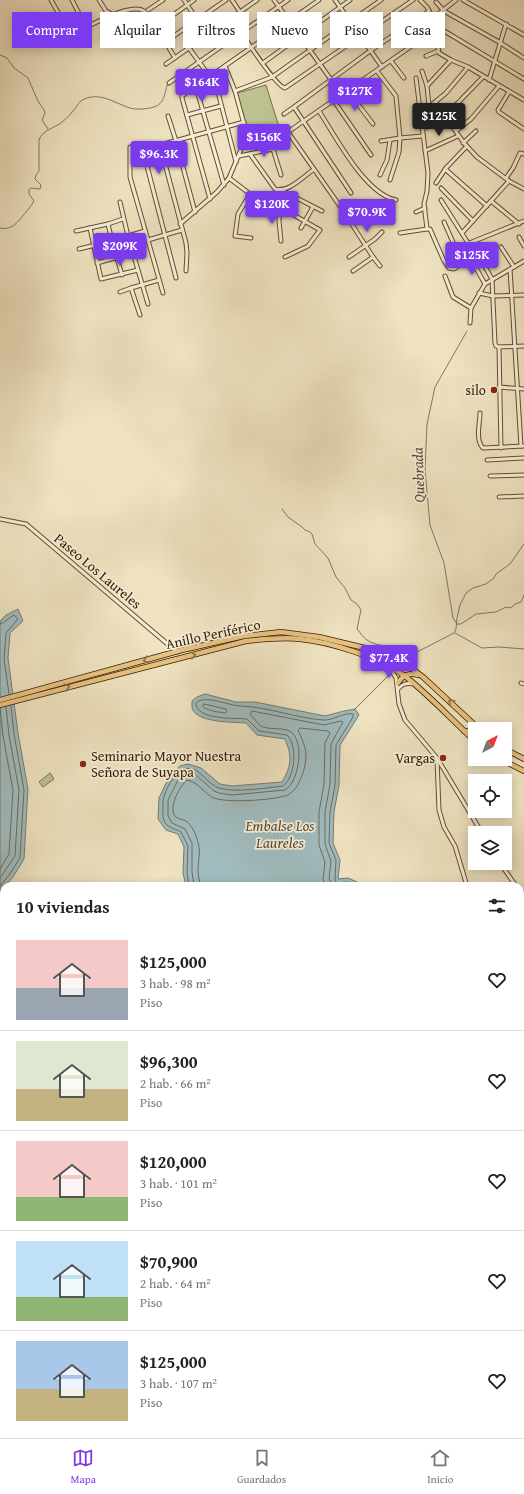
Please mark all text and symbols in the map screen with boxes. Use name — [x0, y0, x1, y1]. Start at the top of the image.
chip: Comprar — [12, 12, 92, 48]
chip: Alquilar — [100, 12, 175, 48]
chip: Filtros — [183, 12, 249, 48]
chip: Nuevo — [257, 12, 322, 48]
chip: Piso — [330, 12, 383, 48]
chip: Casa — [391, 12, 445, 48]
pin: $164K — [174, 69, 230, 103]
text: $164K — [184, 72, 220, 91]
pin: $127K — [327, 78, 383, 112]
text: $127K — [337, 81, 373, 100]
pin: $125K — [411, 103, 467, 137]
text: $125K — [421, 106, 457, 125]
pin: $156K — [236, 124, 292, 158]
text: $156K — [246, 127, 282, 146]
pin: $96.3K — [126, 141, 192, 175]
text: $96.3K — [140, 144, 178, 163]
pin: $120K — [244, 191, 300, 225]
text: $120K — [254, 194, 290, 213]
pin: $70.9K — [334, 199, 400, 233]
text: $70.9K — [348, 202, 386, 221]
pin: $209K — [92, 233, 148, 267]
text: $209K — [102, 236, 138, 255]
pin: $125K — [444, 242, 500, 276]
text: $125K — [454, 245, 490, 264]
place label: silo — [465, 380, 486, 400]
marker: silo — [489, 385, 499, 395]
water label: Quebrada — [407, 447, 429, 503]
street label: Paseo Los Laureles — [50, 529, 146, 613]
street label: Anillo Periférico — [164, 614, 262, 654]
pin: $77.4K — [356, 645, 422, 679]
text: $77.4K — [370, 648, 408, 667]
one-way arrow — [190, 651, 196, 659]
one-way arrow — [143, 655, 150, 664]
one-way arrow — [63, 683, 70, 692]
one-way arrow — [448, 699, 456, 707]
north arrow — [468, 722, 512, 766]
map controls — [468, 722, 512, 870]
place label: Seminario Mayor Nuestra Señora de Suyapa — [91, 746, 241, 782]
place label: Vargas — [395, 748, 435, 768]
marker: Vargas — [438, 753, 448, 763]
marker: Seminario Mayor Nuestra Señora de Suyapa — [78, 759, 88, 769]
button: locate — [468, 774, 512, 818]
water label: Embalse Los Laureles — [244, 815, 315, 853]
button: layers — [468, 826, 512, 870]
text: 10 viviendas — [16, 894, 110, 919]
icon: filters — [486, 895, 508, 917]
text: $125,000 — [140, 949, 206, 974]
icon: home — [48, 956, 96, 1004]
icon: heart — [486, 969, 508, 991]
text: 3 hab. · 98 m² — [140, 974, 211, 993]
text: Piso — [140, 993, 162, 1012]
text: $96,300 — [140, 1049, 198, 1074]
icon: home — [48, 1057, 96, 1105]
icon: heart — [486, 1070, 508, 1092]
text: 2 hab. · 66 m² — [140, 1074, 211, 1093]
text: Piso — [140, 1093, 162, 1112]
text: $120,000 — [140, 1149, 206, 1174]
icon: home — [48, 1157, 96, 1205]
icon: heart — [486, 1170, 508, 1192]
text: 3 hab. · 101 m² — [140, 1174, 217, 1193]
text: Piso — [140, 1193, 162, 1212]
text: $70,900 — [140, 1249, 198, 1274]
icon: home — [48, 1257, 96, 1305]
icon: heart — [486, 1270, 508, 1292]
text: 2 hab. · 64 m² — [140, 1274, 211, 1293]
text: Piso — [140, 1293, 162, 1312]
text: $125,000 — [140, 1349, 206, 1374]
icon: home — [48, 1357, 96, 1405]
icon: heart — [486, 1370, 508, 1392]
text: 3 hab. · 107 m² — [140, 1374, 217, 1393]
text: Piso — [140, 1393, 162, 1412]
tab: Mapa — [71, 1447, 96, 1487]
tab: Guardados — [237, 1447, 286, 1487]
tab: Inicio — [427, 1447, 453, 1487]

